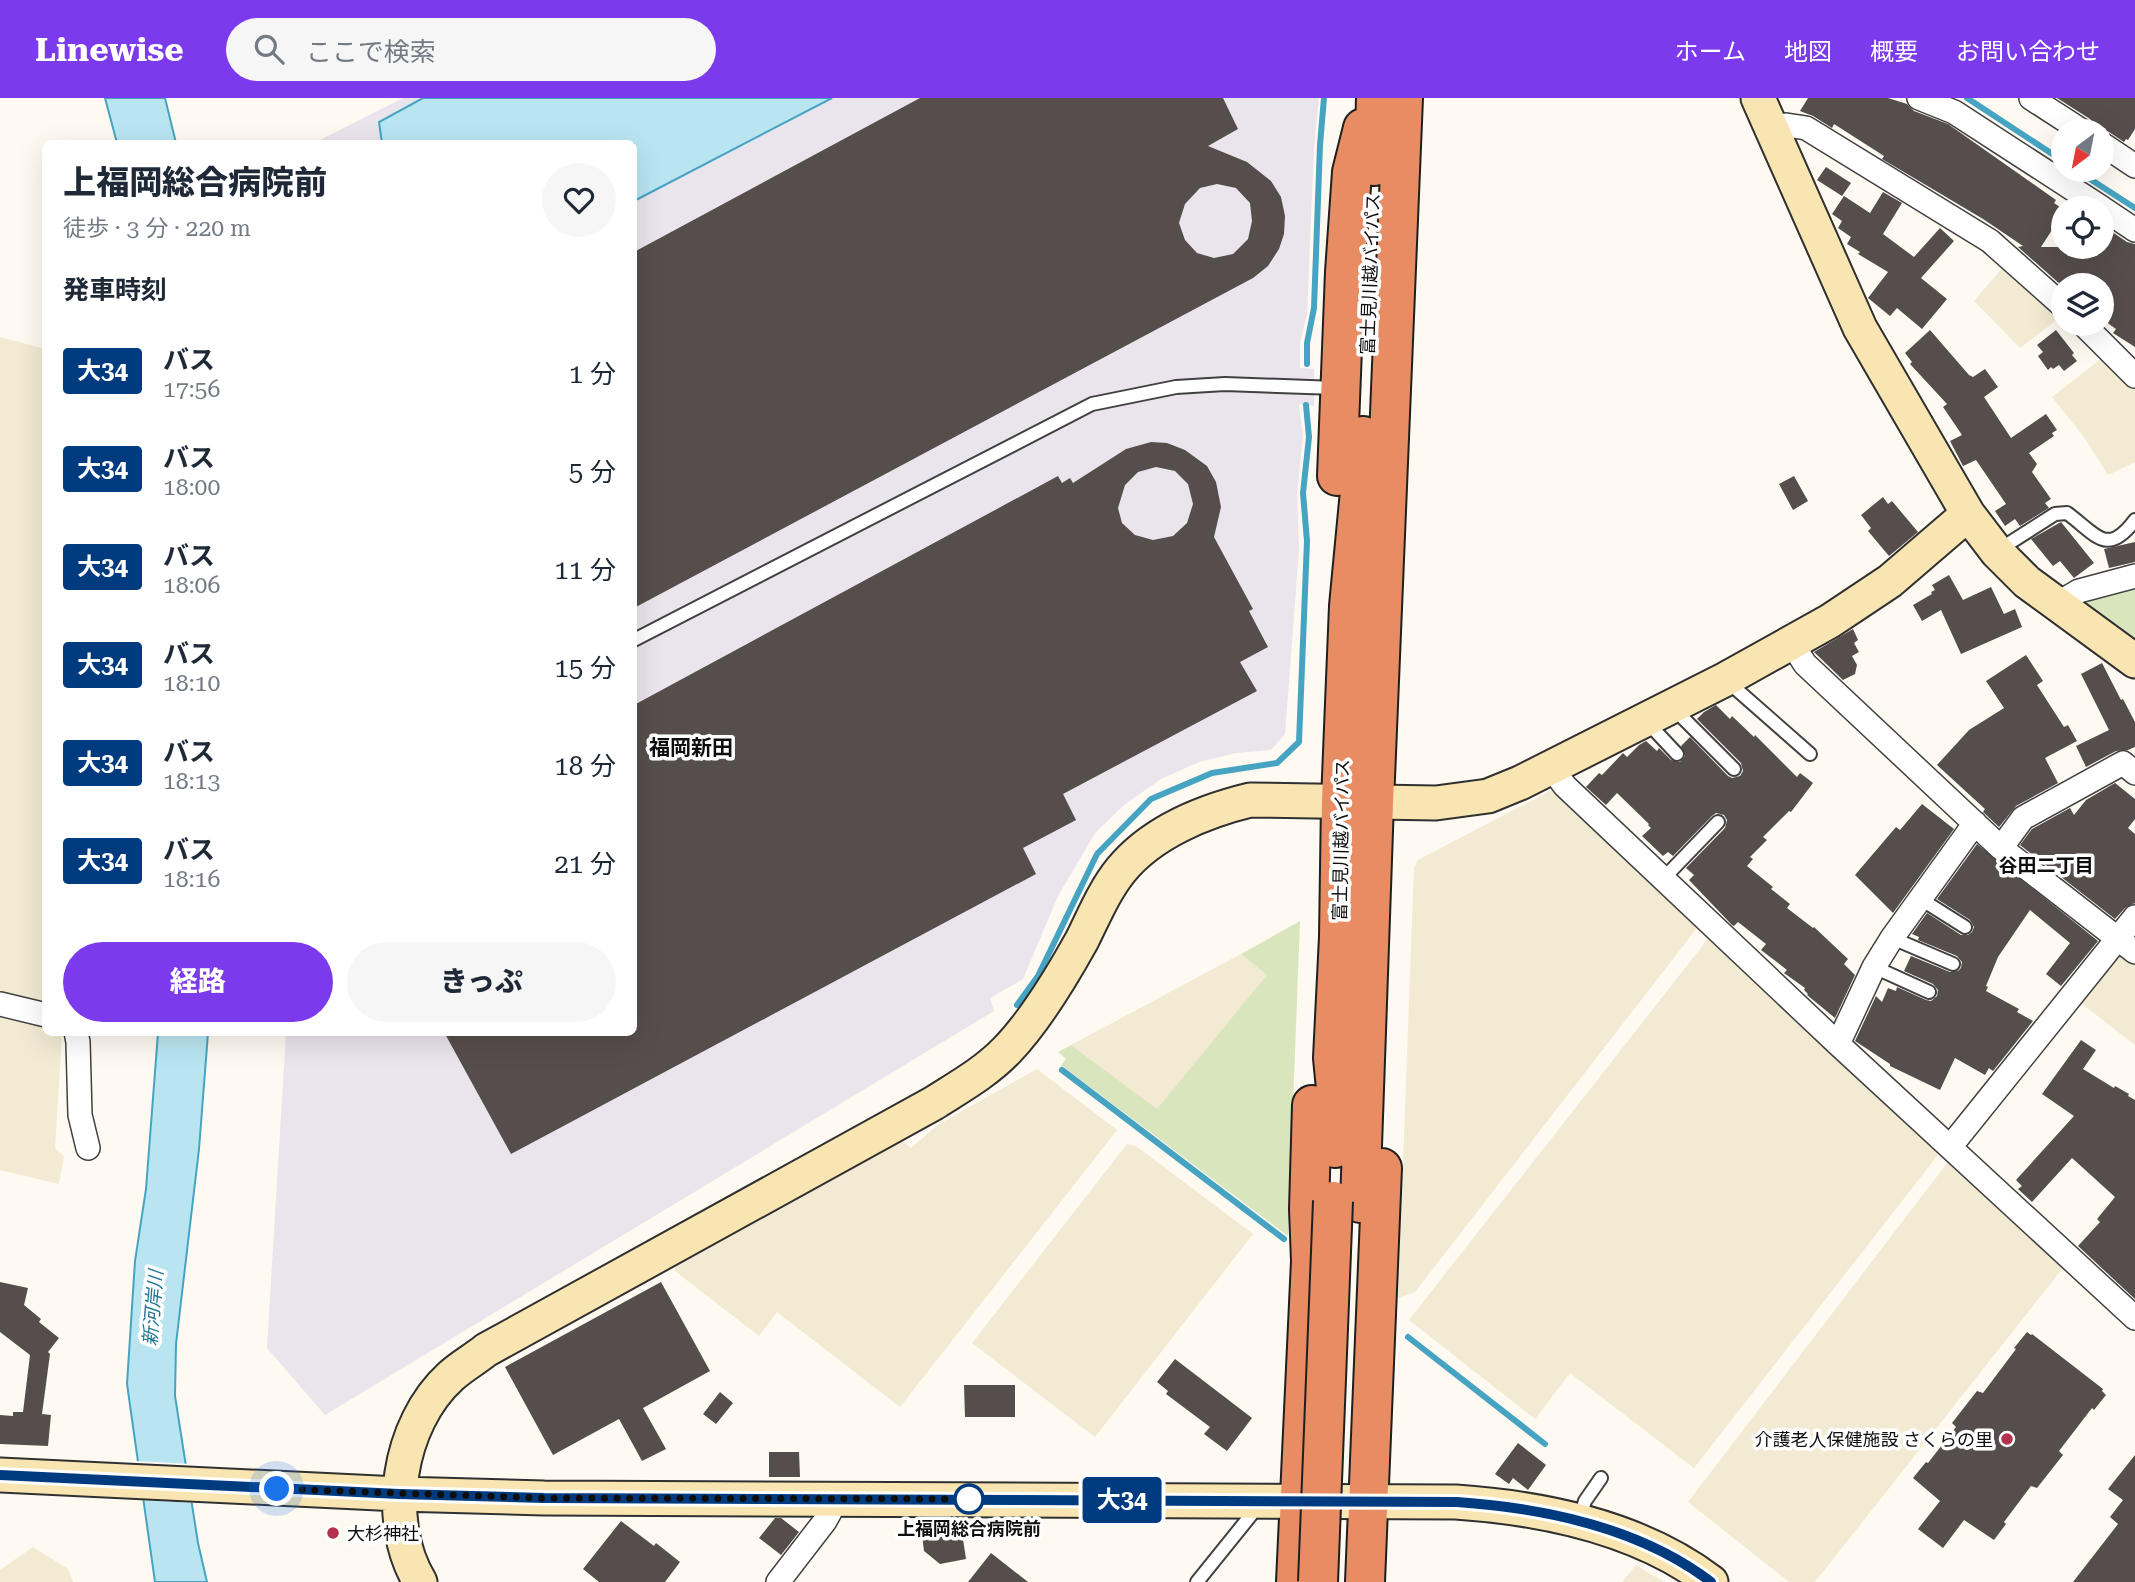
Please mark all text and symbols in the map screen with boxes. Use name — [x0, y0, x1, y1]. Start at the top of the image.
search box — [226, 18, 716, 81]
text: Linewise — [35, 30, 184, 69]
icon: search — [250, 30, 288, 68]
text: ここで検索 — [306, 37, 436, 67]
text: ホーム — [1675, 38, 1746, 66]
text: 地図 — [1784, 38, 1832, 66]
text: 概要 — [1870, 38, 1918, 66]
text: お問い合わせ — [1956, 38, 2100, 66]
north arrow — [2051, 119, 2114, 182]
map controls — [2051, 119, 2114, 336]
text: 上福岡総合病院前 — [63, 163, 327, 202]
button: heart — [542, 163, 616, 237]
street label: 富士見川越バイパス — [1357, 193, 1383, 355]
button: locate — [2051, 196, 2114, 259]
text: 徒歩 · 3 分 · 220 m — [63, 215, 251, 242]
button: layers — [2051, 273, 2114, 336]
text: 発車時刻 — [63, 275, 167, 305]
text: バス — [163, 345, 215, 375]
text: 大34 — [77, 357, 128, 385]
text: 1 分 — [569, 359, 616, 389]
text: 17:56 — [163, 376, 220, 403]
text: バス — [163, 443, 215, 473]
text: 大34 — [77, 455, 128, 483]
text: 5 分 — [569, 457, 616, 487]
text: 18:00 — [163, 474, 220, 501]
text: バス — [163, 541, 215, 571]
text: 大34 — [77, 553, 128, 581]
text: 11 分 — [554, 555, 616, 585]
text: 18:06 — [163, 572, 220, 599]
text: バス — [163, 639, 215, 669]
text: 大34 — [77, 651, 128, 679]
text: 15 分 — [554, 653, 616, 683]
text: 18:10 — [163, 670, 220, 697]
district label: 福岡新田 — [649, 736, 733, 760]
text: バス — [163, 737, 215, 767]
text: 大34 — [77, 749, 128, 777]
text: 18 分 — [554, 751, 616, 781]
street label: 富士見川越バイパス — [1329, 759, 1353, 921]
text: 18:13 — [163, 768, 220, 795]
text: バス — [163, 835, 215, 865]
text: 大34 — [77, 847, 128, 875]
text: 21 分 — [554, 849, 616, 879]
district label: 谷田二丁目 — [1998, 854, 2094, 877]
text: 18:16 — [163, 866, 220, 893]
button: 経路 — [63, 942, 333, 1022]
button: きっぷ — [347, 942, 616, 1022]
water label: 新河岸川 — [138, 1267, 168, 1347]
place label: 介護老人保健施設 さくらの里 — [1754, 1429, 1993, 1450]
marker: 介護老人保健施設 さくらの里 — [1999, 1431, 2015, 1447]
your location — [259, 1471, 294, 1506]
line badge: 大34 — [1082, 1477, 1162, 1523]
marker: 上福岡総合病院前 — [954, 1484, 984, 1514]
text: 大34 — [1097, 1486, 1147, 1514]
place label: 上福岡総合病院前 — [897, 1518, 1041, 1539]
place label: 大杉神社 — [347, 1523, 419, 1544]
marker: 大杉神社 — [325, 1525, 341, 1541]

